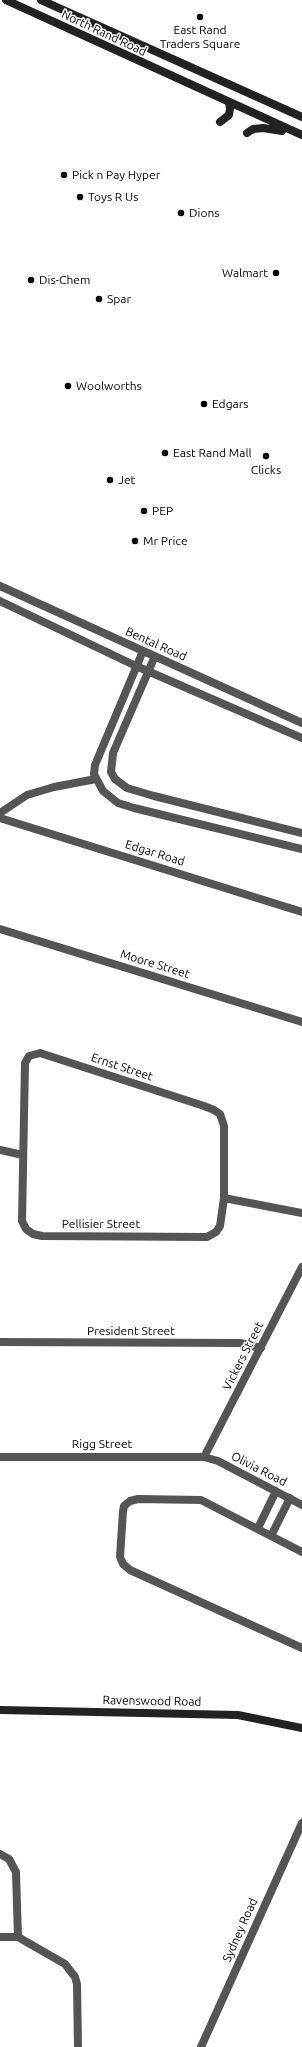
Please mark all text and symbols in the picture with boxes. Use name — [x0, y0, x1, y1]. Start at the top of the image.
street label: North Rand Road — [59, 7, 149, 59]
marker: East Rand Traders Square — [195, 12, 205, 22]
place label: East Rand Traders Square — [160, 23, 240, 51]
place label: Pick n Pay Hyper — [72, 168, 160, 182]
marker: Pick n Pay Hyper — [59, 170, 69, 180]
place label: Toys R Us — [88, 190, 138, 204]
marker: Toys R Us — [75, 192, 85, 202]
place label: Dions — [189, 206, 219, 220]
marker: Dions — [176, 208, 186, 218]
place label: Walmart — [222, 266, 268, 280]
marker: Walmart — [271, 268, 281, 278]
place label: Dis-Chem — [39, 273, 90, 287]
marker: Dis-Chem — [26, 275, 36, 285]
place label: Spar — [107, 292, 131, 306]
marker: Spar — [94, 294, 104, 304]
place label: Woolworths — [76, 379, 142, 393]
marker: Woolworths — [63, 381, 73, 391]
place label: Edgars — [212, 397, 248, 411]
marker: Edgars — [199, 399, 209, 409]
place label: East Rand Mall — [173, 446, 252, 460]
marker: East Rand Mall — [160, 448, 170, 458]
marker: Clicks — [261, 451, 271, 461]
place label: Clicks — [251, 463, 281, 477]
place label: Jet — [118, 473, 135, 487]
marker: Jet — [105, 475, 115, 485]
place label: PEP — [152, 504, 173, 518]
marker: PEP — [139, 506, 149, 516]
place label: Mr Price — [143, 534, 188, 548]
marker: Mr Price — [130, 536, 140, 546]
street label: Bental Road — [123, 624, 189, 664]
street label: Edgar Road — [123, 837, 187, 869]
street label: Moore Street — [119, 947, 191, 981]
street label: Ernst Street — [89, 1050, 155, 1084]
street label: Pellisier Street — [62, 1217, 140, 1231]
street label: Vickers Street — [220, 1319, 266, 1393]
street label: President Street — [87, 1324, 175, 1338]
street label: Rigg Street — [72, 1437, 132, 1451]
street label: Olivia Road — [229, 1449, 289, 1489]
street label: Ravenswood Road — [102, 1693, 202, 1709]
street label: Sydney Road — [219, 1896, 261, 1964]

